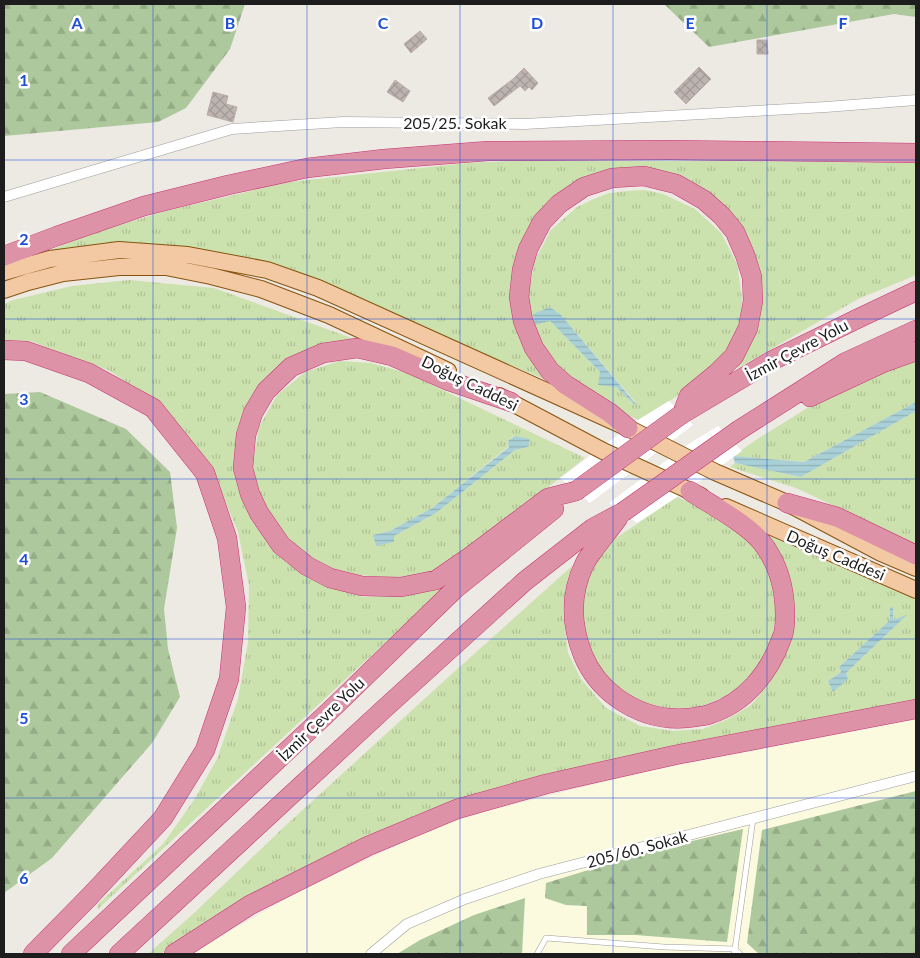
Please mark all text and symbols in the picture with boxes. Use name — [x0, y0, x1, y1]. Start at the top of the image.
text: A — [70, 13, 83, 32]
text: B — [225, 13, 235, 32]
text: C — [378, 13, 389, 32]
text: D — [531, 13, 543, 32]
text: E — [685, 13, 695, 32]
text: F — [838, 13, 848, 32]
text: 1 — [19, 70, 29, 89]
street label: 205/25. Sokak — [403, 113, 508, 132]
text: 2 — [19, 229, 29, 248]
street label: İzmir Çevre Yolu — [743, 315, 851, 384]
street label: Doğuş Caddesi — [419, 351, 522, 414]
text: 3 — [19, 389, 29, 408]
street label: Doğuş Caddesi — [784, 525, 888, 584]
text: 4 — [19, 549, 29, 568]
street label: İzmir Çevre Yolu — [274, 673, 368, 765]
text: 5 — [19, 708, 29, 727]
street label: 205/60. Sokak — [584, 826, 690, 871]
text: 6 — [19, 868, 29, 887]

